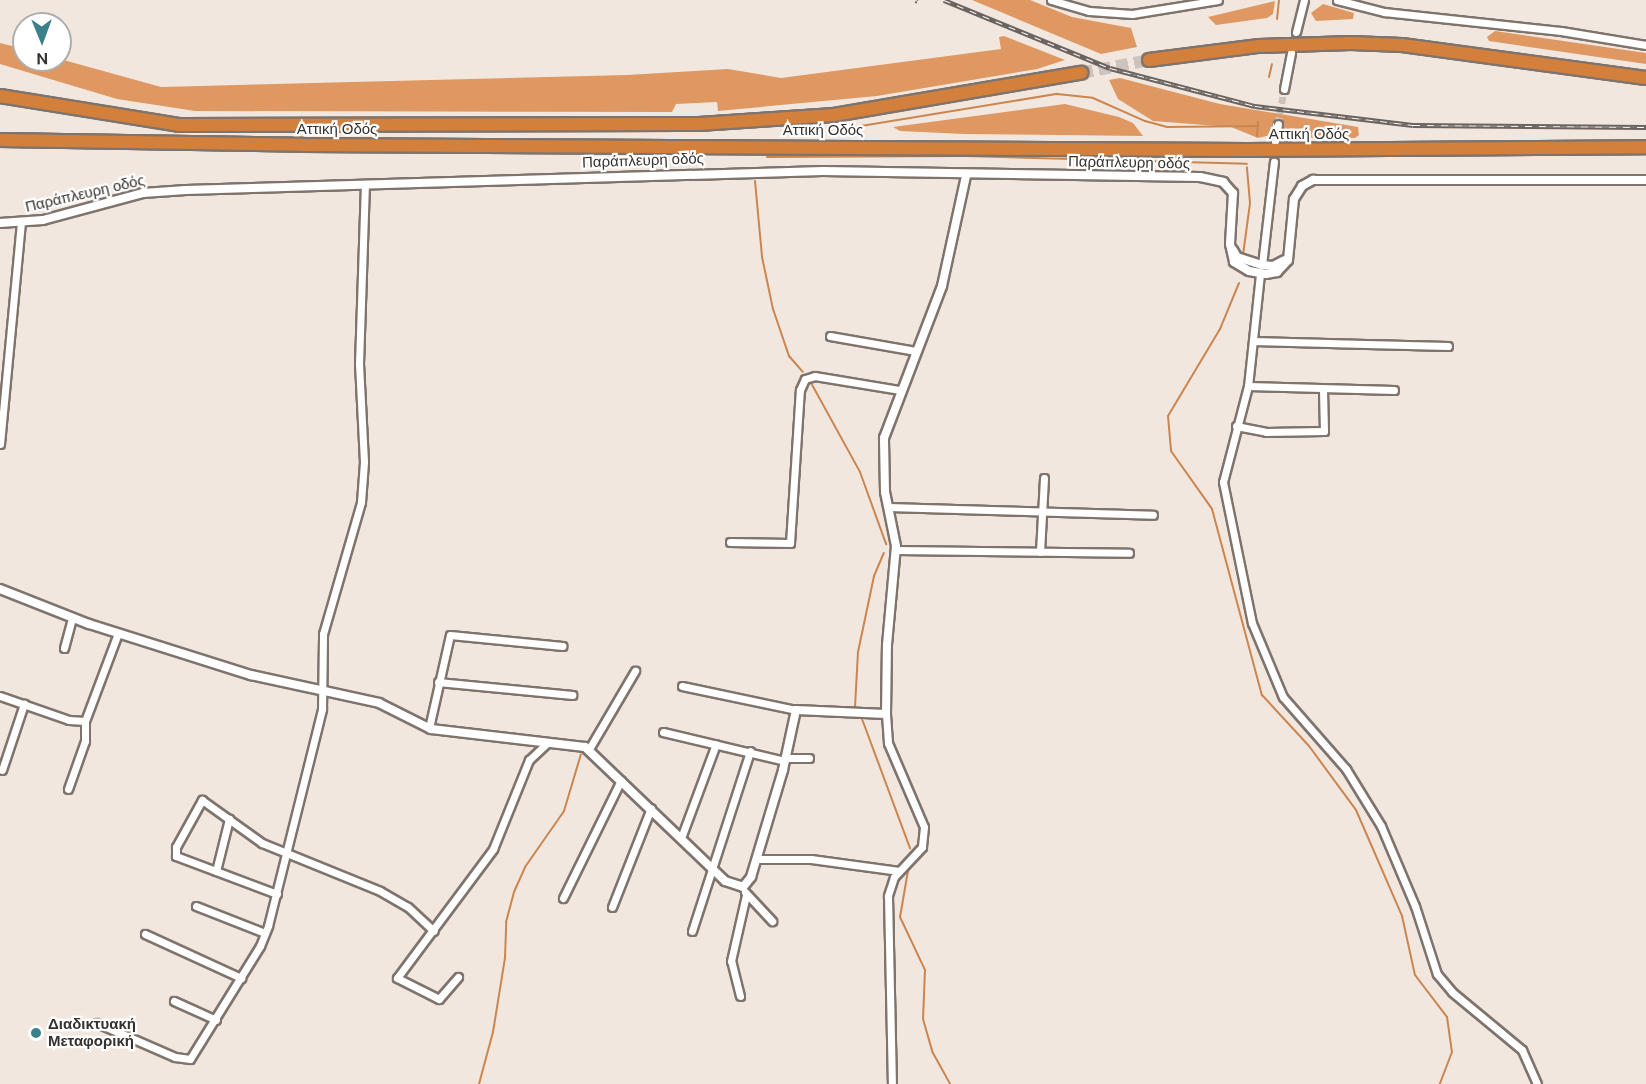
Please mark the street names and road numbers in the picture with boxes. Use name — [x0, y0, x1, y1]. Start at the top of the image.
street label: Αττική Οδός — [297, 121, 377, 139]
street label: Αττική Οδός — [783, 122, 863, 140]
street label: Αττική Οδός — [1269, 126, 1349, 144]
street label: Παράπλευρη οδός — [582, 150, 704, 172]
street label: Παράπλευρη οδός — [1068, 153, 1190, 173]
street label: Παράπλευρη οδός — [24, 172, 146, 216]

